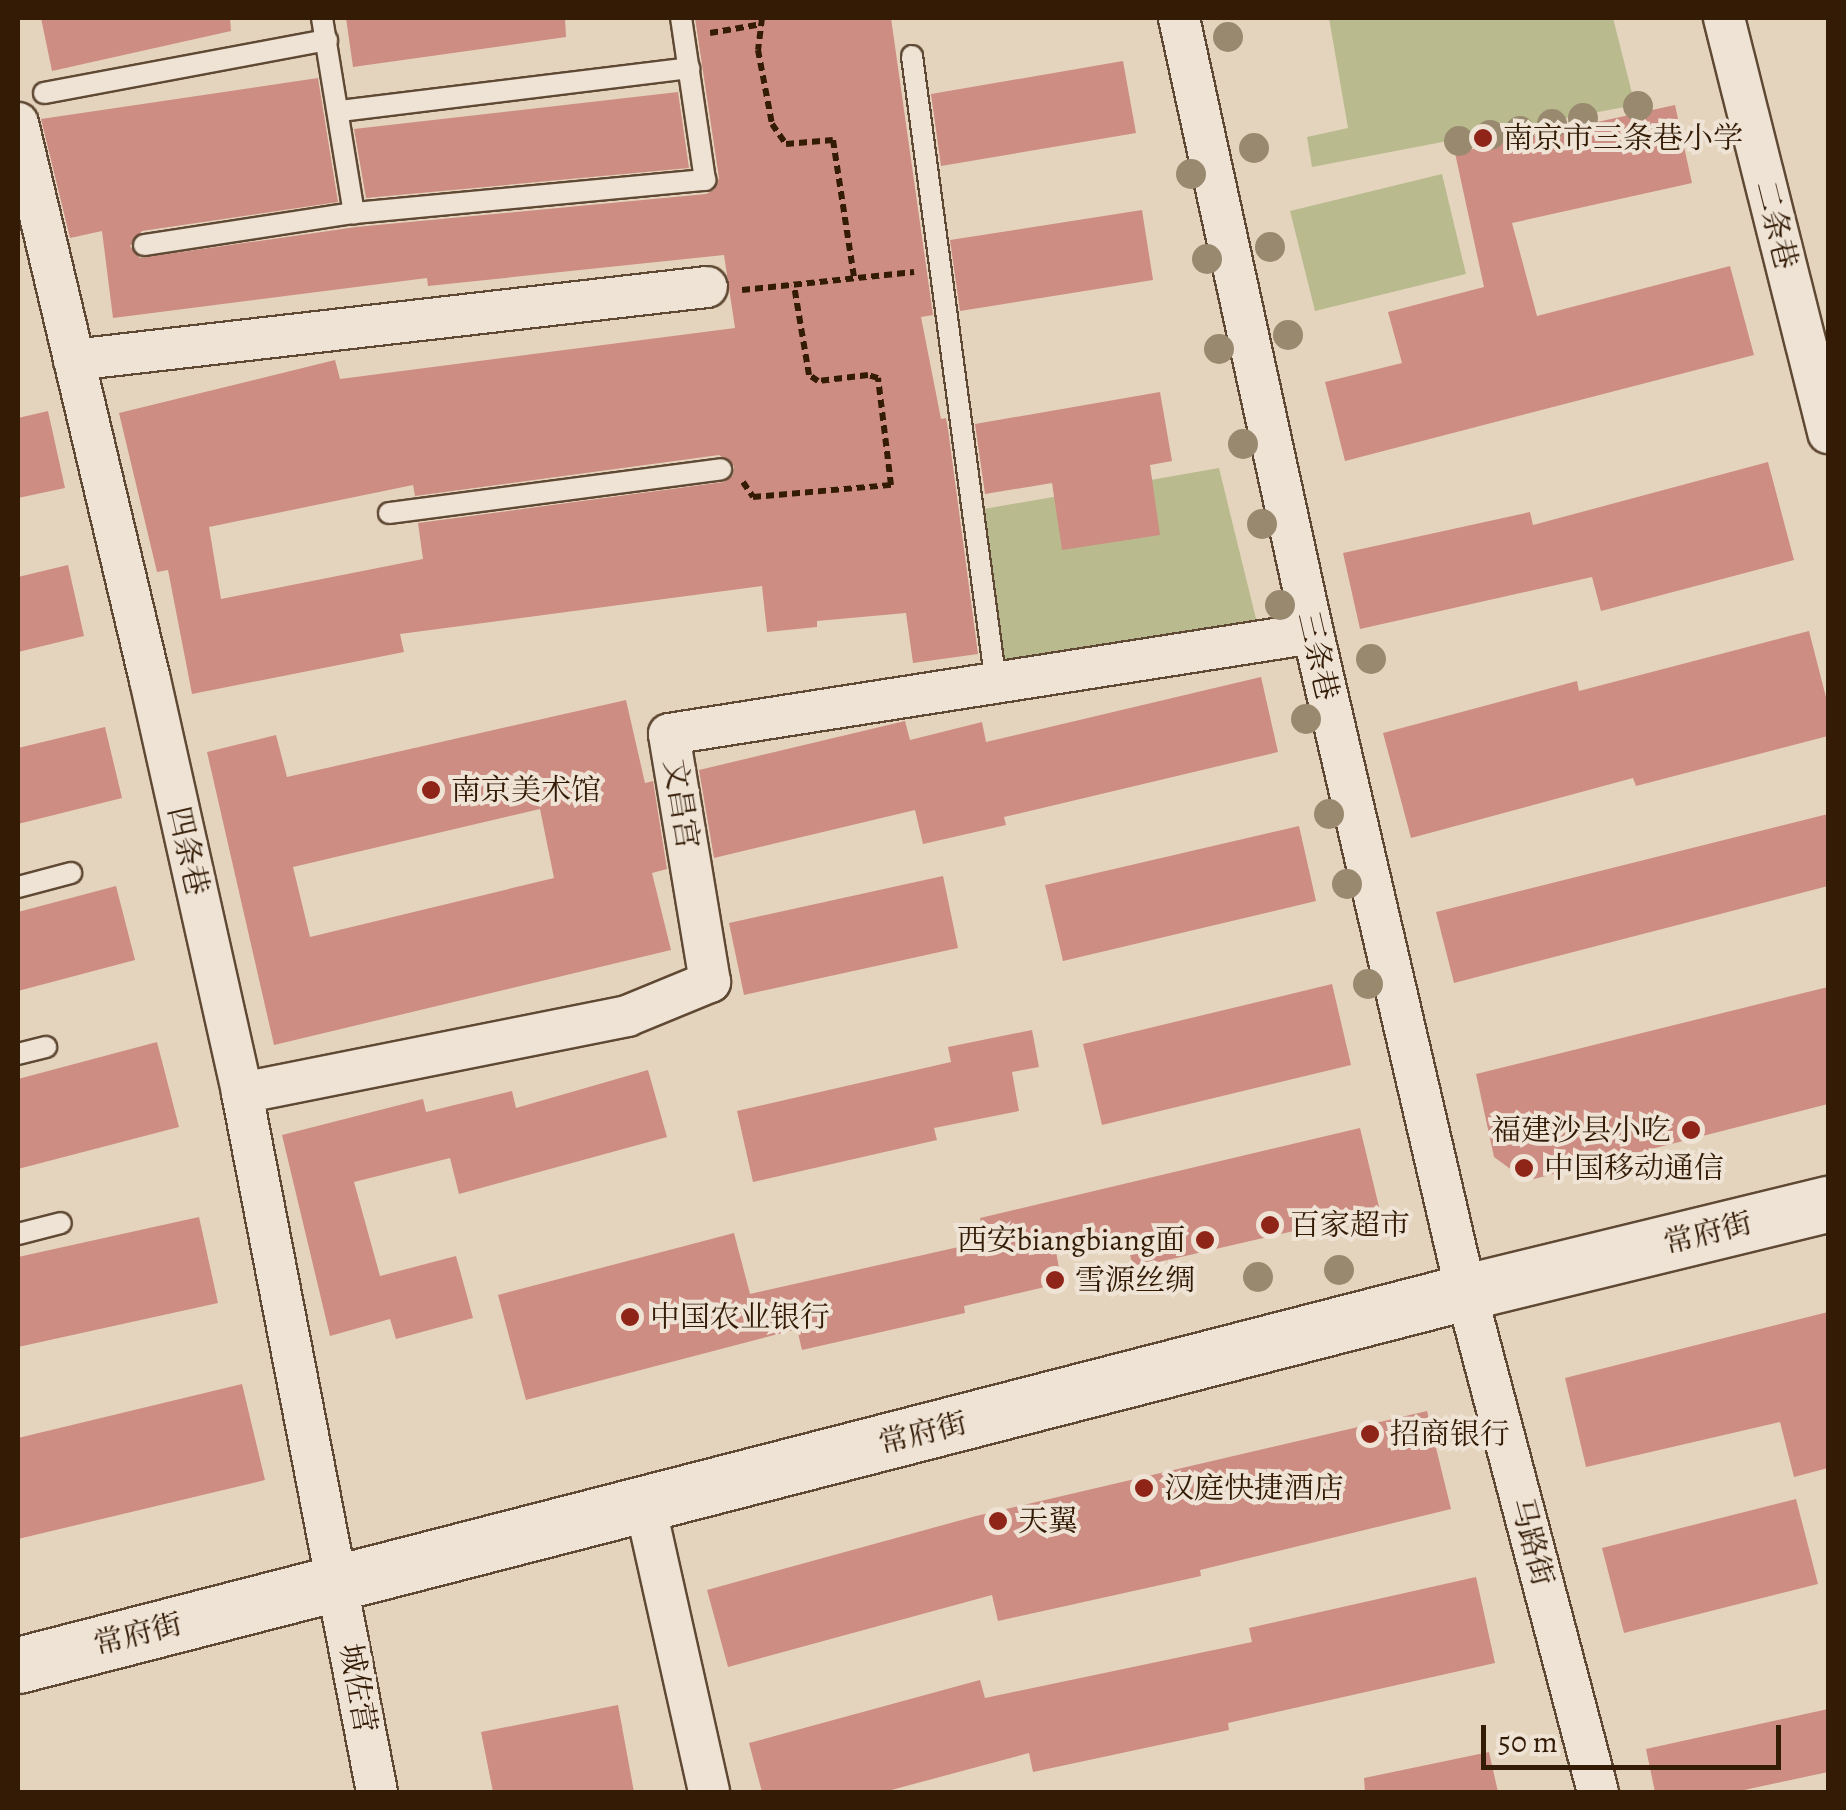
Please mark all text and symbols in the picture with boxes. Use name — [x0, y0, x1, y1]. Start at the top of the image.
place label: 南京市三条巷小学 — [1503, 120, 1743, 156]
marker: 南京市三条巷小学 — [1472, 127, 1494, 149]
street label: 二条巷 — [1748, 177, 1804, 273]
street label: 三条巷 — [1290, 608, 1346, 704]
street label: 文昌宫 — [656, 757, 706, 851]
place label: 南京美术馆 — [451, 772, 601, 808]
marker: 南京美术馆 — [420, 779, 442, 801]
street label: 四条巷 — [160, 803, 216, 899]
place label: 福建沙县小吃 — [1491, 1112, 1671, 1148]
marker: 福建沙县小吃 — [1680, 1119, 1702, 1141]
place label: 中国移动通信 — [1544, 1150, 1724, 1186]
marker: 中国移动通信 — [1513, 1157, 1535, 1179]
street label: 常府街 — [1660, 1205, 1756, 1261]
place label: 百家超市 — [1290, 1207, 1410, 1243]
marker: 百家超市 — [1259, 1214, 1281, 1236]
place label: 西安biangbiang面 — [957, 1222, 1185, 1258]
marker: 西安biangbiang面 — [1194, 1229, 1216, 1251]
place label: 雪源丝绸 — [1075, 1262, 1195, 1298]
marker: 雪源丝绸 — [1044, 1269, 1066, 1291]
place label: 中国农业银行 — [650, 1299, 830, 1335]
marker: 中国农业银行 — [619, 1306, 641, 1328]
street label: 常府街 — [875, 1405, 971, 1461]
place label: 招商银行 — [1390, 1416, 1510, 1452]
marker: 招商银行 — [1359, 1423, 1381, 1445]
place label: 汉庭快捷酒店 — [1164, 1470, 1344, 1506]
marker: 汉庭快捷酒店 — [1133, 1477, 1155, 1499]
street label: 马路街 — [1503, 1494, 1561, 1590]
place label: 天翼 — [1018, 1503, 1078, 1539]
marker: 天翼 — [987, 1510, 1009, 1532]
street label: 常府街 — [90, 1606, 186, 1662]
street label: 城佐营 — [332, 1641, 384, 1735]
scale bar — [1486, 1705, 1786, 1767]
text: 50 m — [1498, 1722, 1558, 1762]

